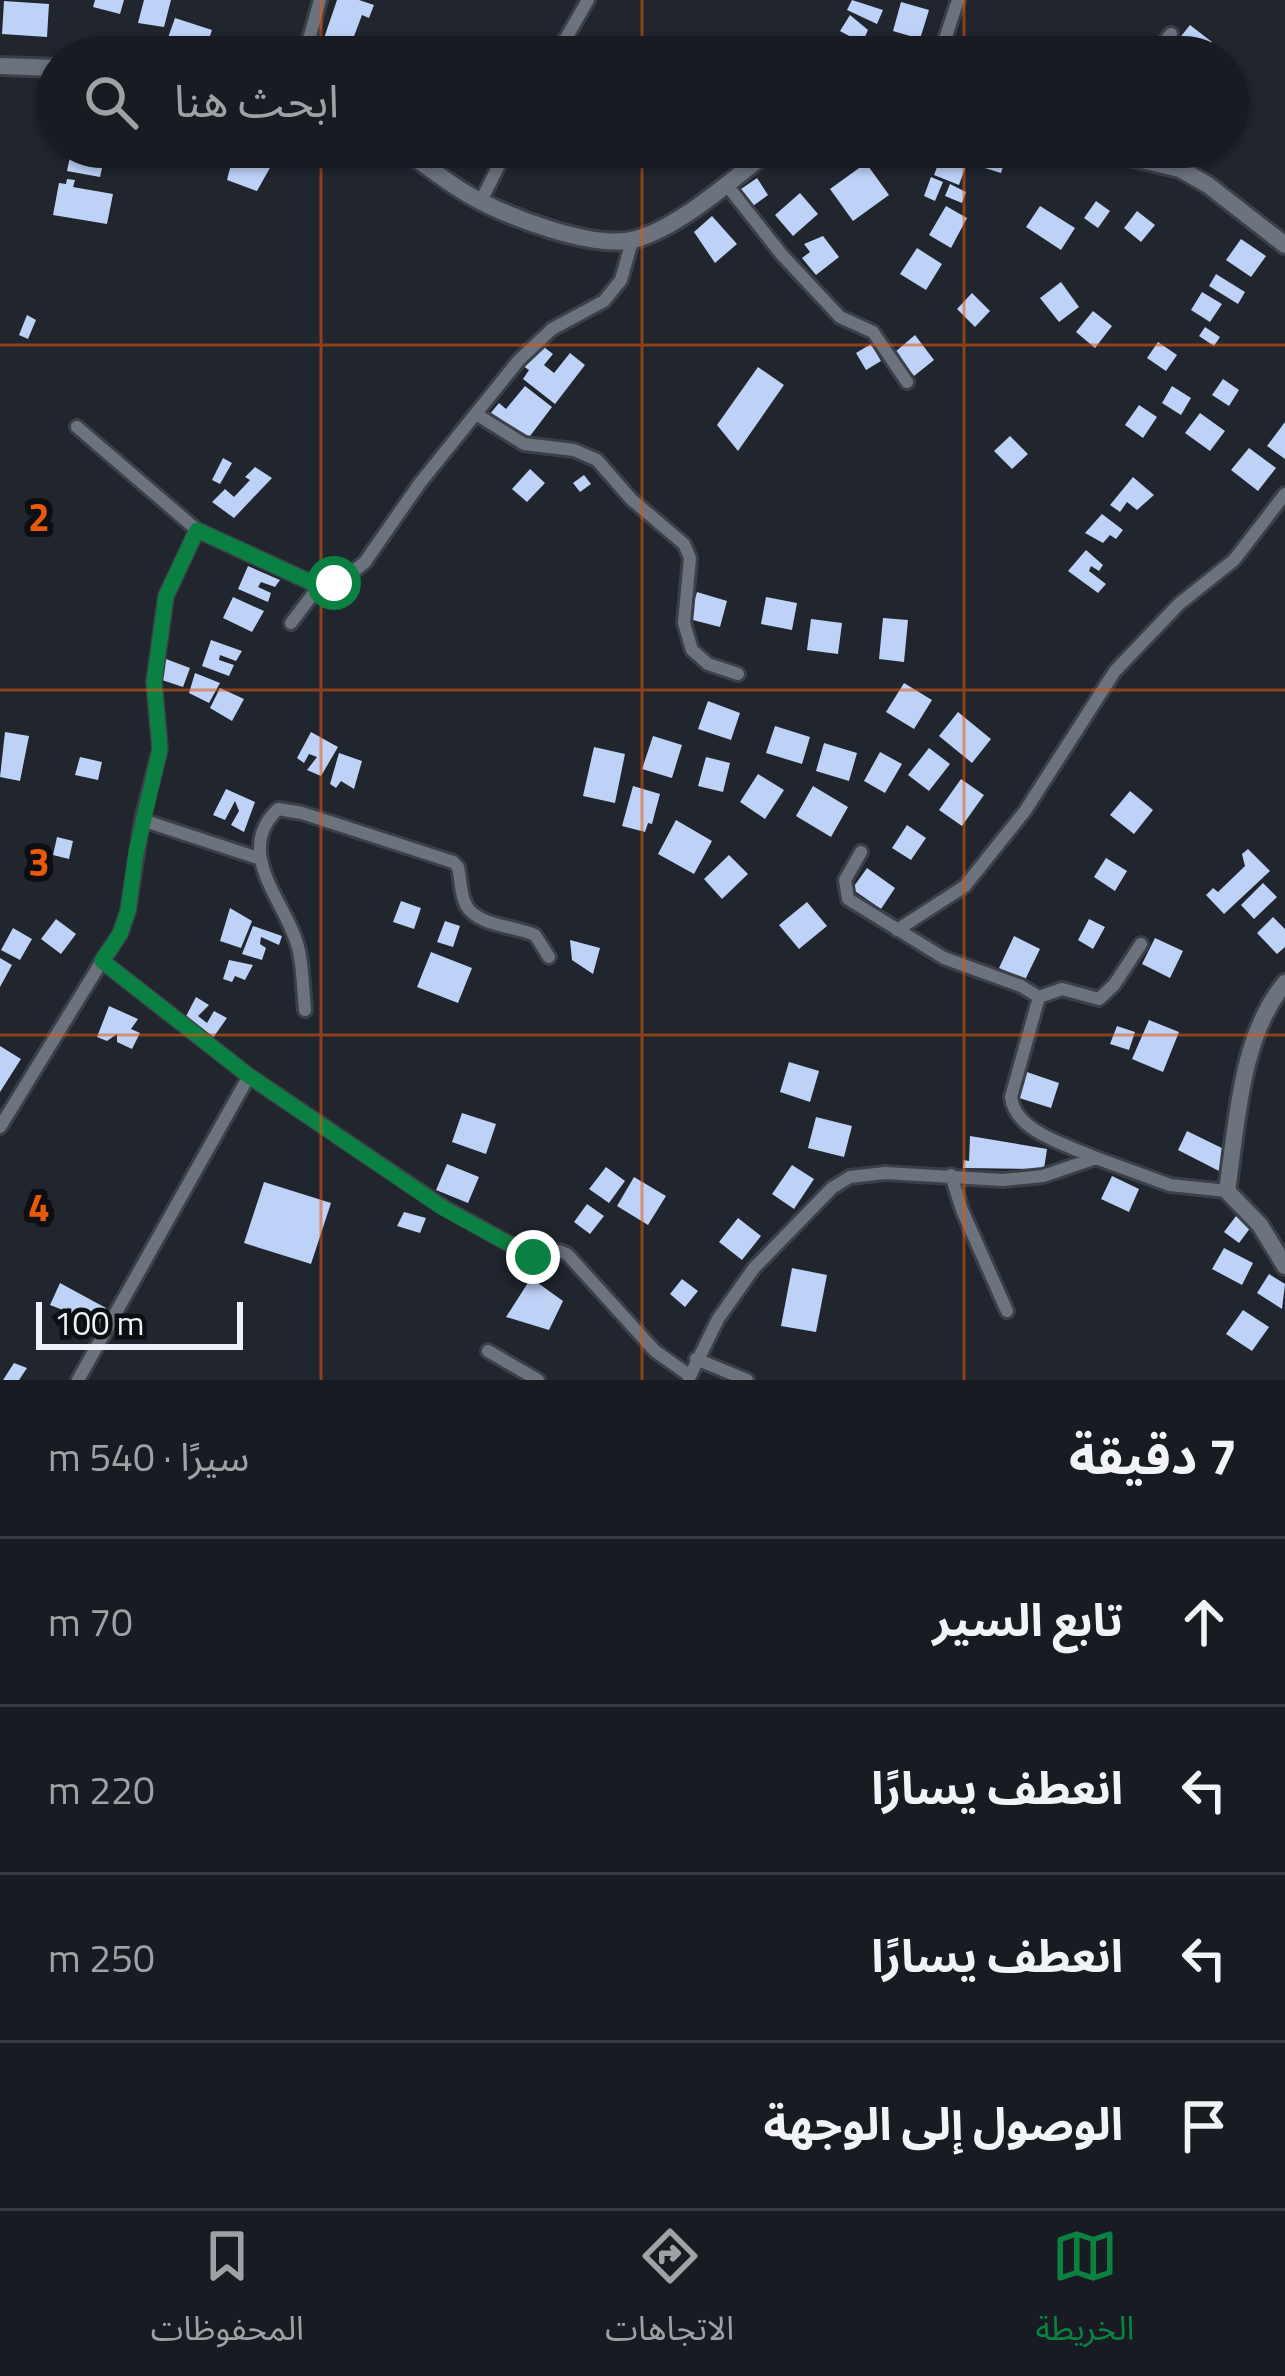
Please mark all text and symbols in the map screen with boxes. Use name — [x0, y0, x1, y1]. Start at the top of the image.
search box — [36, 36, 1249, 168]
text: ابحث هنا — [174, 66, 339, 134]
icon: search — [78, 69, 144, 135]
text: 2 — [28, 487, 50, 546]
route start — [307, 556, 361, 610]
text: 3 — [28, 832, 50, 891]
text: 4 — [28, 1177, 50, 1236]
route end — [506, 1230, 560, 1284]
scale bar — [36, 1296, 243, 1349]
text: 100 m — [54, 1298, 144, 1348]
text: 7 دقيقة — [1069, 1416, 1237, 1494]
text: سيرًا · 540 m — [48, 1427, 249, 1486]
text: تابع السير — [933, 1585, 1123, 1653]
icon: ahead — [1171, 1589, 1237, 1655]
text: 70 m — [48, 1592, 133, 1651]
text: انعطف يسارًا — [871, 1753, 1123, 1821]
icon: left — [1171, 1757, 1237, 1823]
text: 220 m — [48, 1760, 155, 1819]
text: انعطف يسارًا — [871, 1921, 1123, 1989]
icon: left — [1171, 1925, 1237, 1991]
text: 250 m — [48, 1928, 155, 1987]
text: الوصول إلى الوجهة — [763, 2089, 1123, 2157]
icon: arrive — [1171, 2093, 1237, 2159]
tab: المحفوظات — [151, 2223, 304, 2364]
tab: الاتجاهات — [605, 2223, 734, 2364]
tab: الخريطة — [1035, 2223, 1134, 2364]

